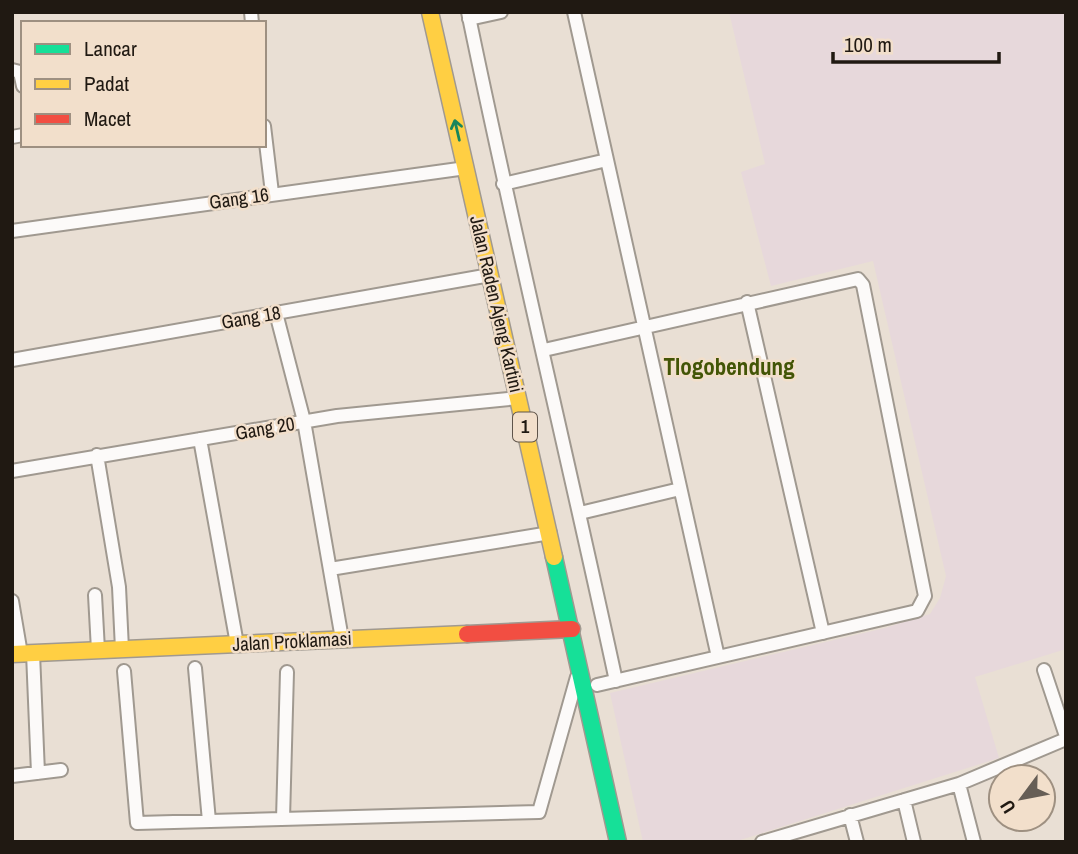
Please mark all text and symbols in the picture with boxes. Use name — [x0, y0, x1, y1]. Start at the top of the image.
legend — [21, 21, 266, 147]
scale bar — [833, 21, 999, 65]
text: 100 m — [844, 30, 892, 59]
text: Lancar — [84, 34, 137, 63]
text: Padat — [84, 69, 129, 98]
text: Macet — [84, 104, 131, 133]
one-way arrow — [450, 119, 463, 142]
street label: Gang 16 — [208, 181, 270, 215]
street label: Jalan Raden Ajeng Kartini — [464, 213, 530, 395]
street label: Gang 18 — [219, 299, 283, 335]
district label: Tlogobendung — [664, 351, 795, 382]
street label: Gang 20 — [233, 410, 297, 446]
road number: 1 — [513, 412, 537, 442]
street label: Jalan Proklamasi — [232, 625, 352, 657]
north arrow — [987, 763, 1057, 833]
text: U — [994, 795, 1022, 819]

